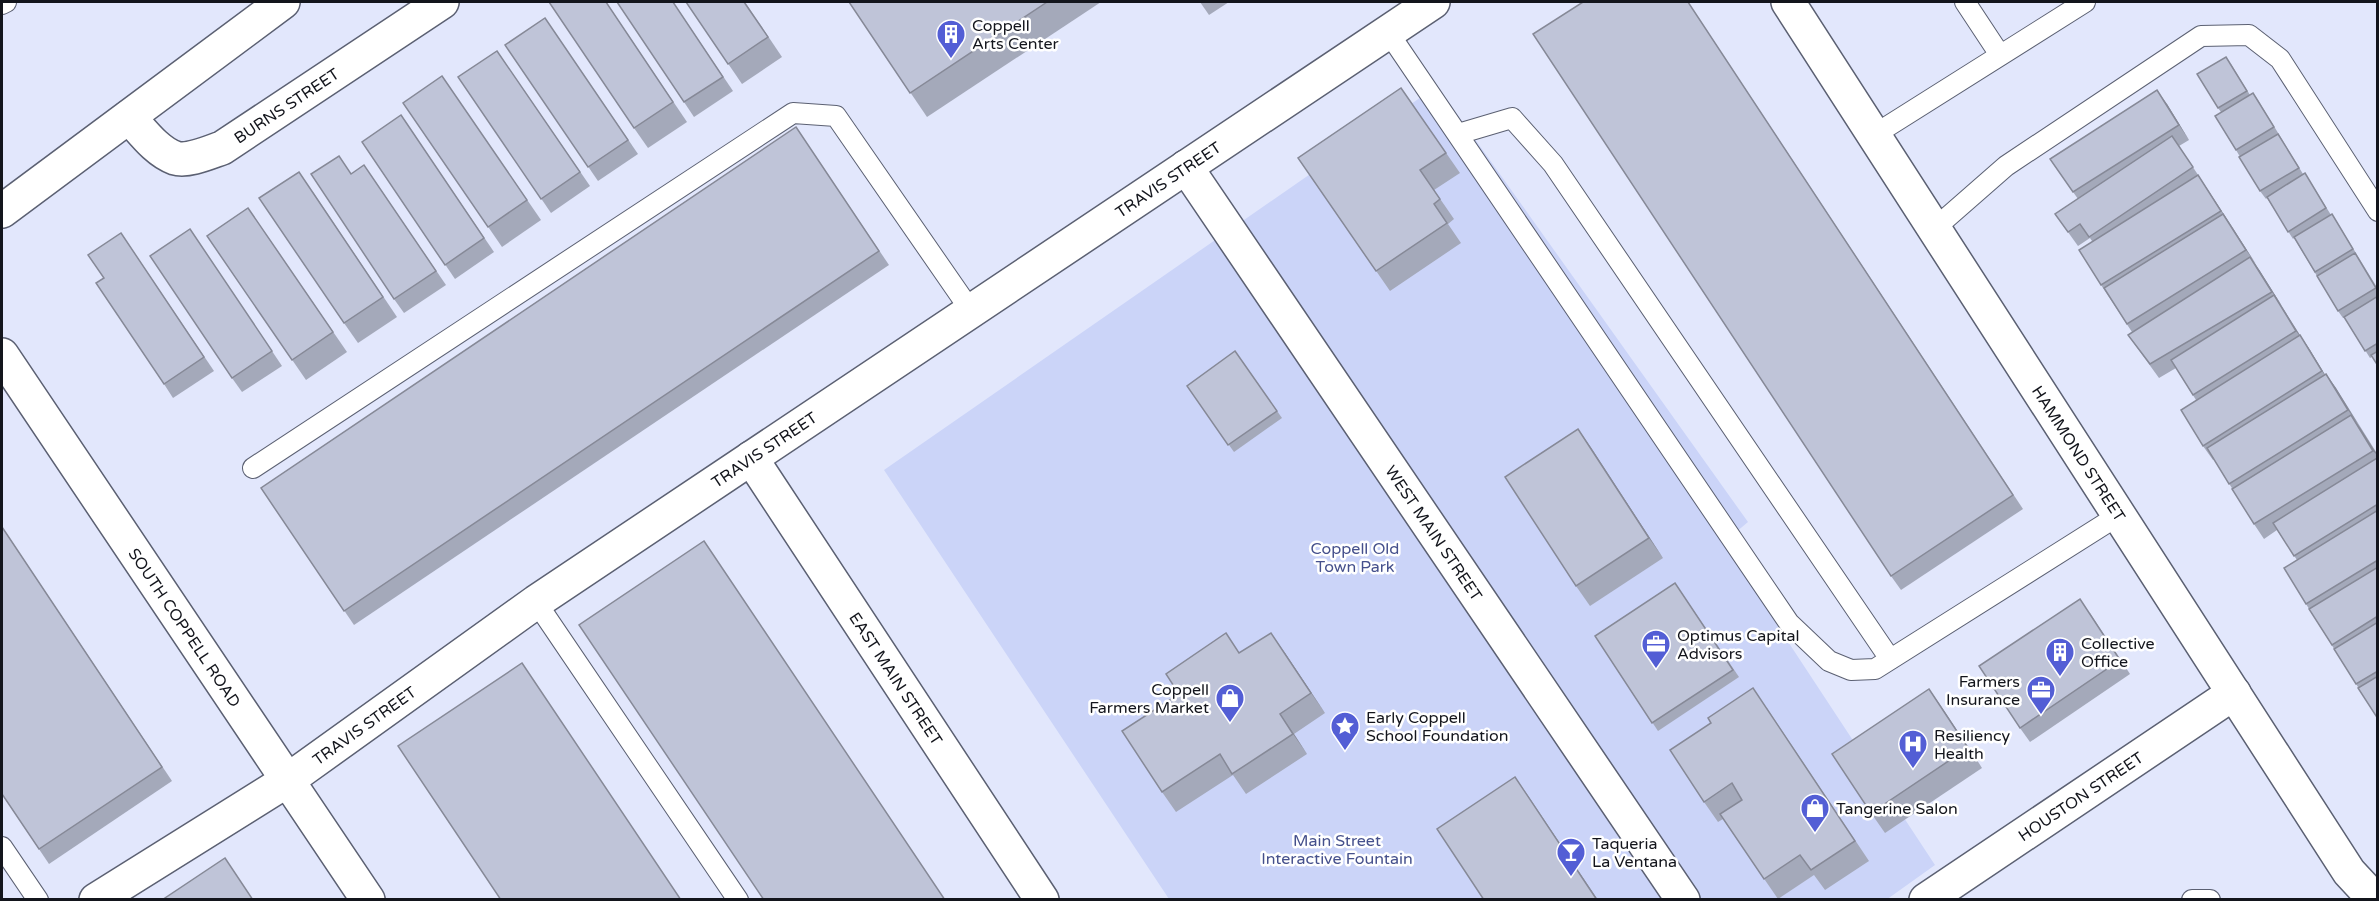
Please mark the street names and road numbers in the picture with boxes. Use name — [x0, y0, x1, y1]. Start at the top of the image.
street label: BURNS STREET — [230, 64, 343, 148]
street label: TRAVIS STREET — [1112, 138, 1225, 223]
street label: HAMMOND STREET — [2027, 382, 2129, 526]
street label: TRAVIS STREET — [708, 408, 821, 493]
street label: WEST MAIN STREET — [1380, 462, 1486, 605]
street label: SOUTH COPPELL ROAD — [124, 545, 245, 711]
street label: EAST MAIN STREET — [844, 609, 946, 749]
street label: TRAVIS STREET — [309, 682, 420, 770]
street label: HOUSTON STREET — [2015, 748, 2148, 846]

